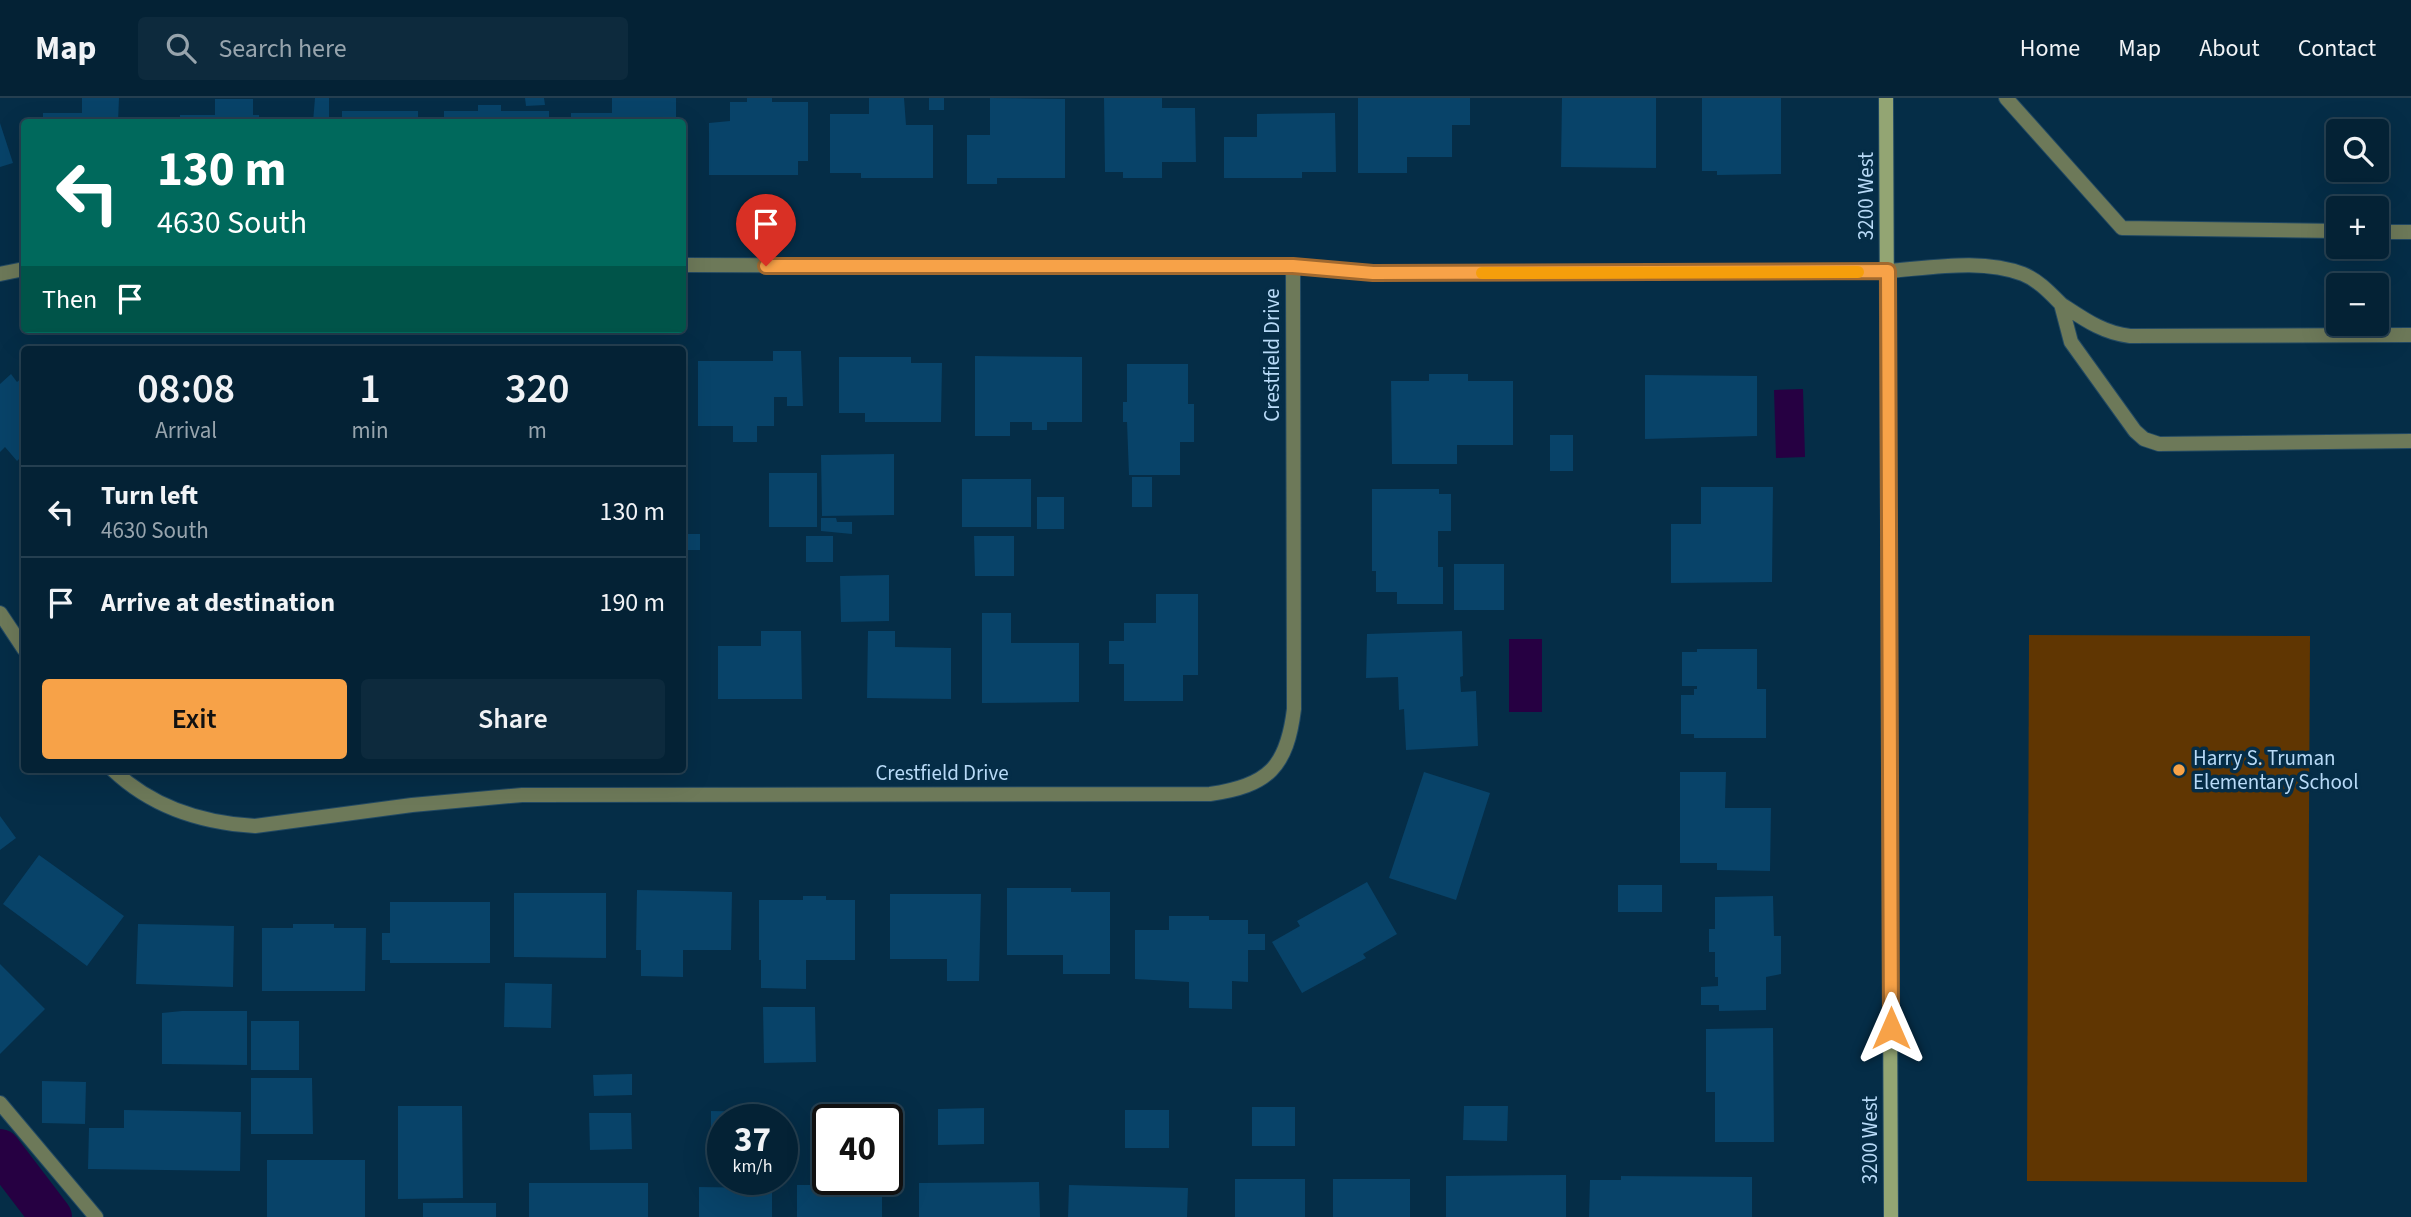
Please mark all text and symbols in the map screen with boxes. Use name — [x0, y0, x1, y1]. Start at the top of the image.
search box — [138, 17, 628, 80]
text: Map — [35, 25, 96, 72]
icon: search — [162, 29, 200, 67]
text: Search here — [218, 30, 347, 67]
text: Home — [2020, 31, 2080, 66]
text: Map — [2118, 31, 2161, 66]
text: About — [2199, 31, 2260, 66]
text: Contact — [2298, 31, 2376, 66]
map controls — [2326, 119, 2389, 336]
button: search — [2326, 119, 2389, 182]
text: 130 m — [157, 135, 286, 205]
icon: left — [42, 147, 133, 238]
street label: 3200 West — [1851, 152, 1881, 240]
pin — [736, 194, 796, 266]
button: + — [2326, 196, 2389, 259]
text: 4630 South — [157, 200, 307, 246]
icon: arrive — [747, 205, 785, 243]
button: − — [2326, 273, 2389, 336]
icon: arrive — [111, 280, 149, 318]
text: Then — [42, 281, 97, 318]
street label: Crestfield Drive — [1257, 288, 1287, 422]
text: 08:08 — [137, 359, 235, 419]
text: 1 — [359, 359, 381, 419]
text: 320 — [505, 359, 570, 419]
text: Arrival — [155, 414, 217, 447]
text: min — [351, 414, 389, 447]
text: m — [528, 414, 547, 447]
text: Turn left — [101, 477, 198, 514]
icon: left — [42, 493, 80, 531]
text: 130 m — [599, 493, 665, 530]
text: 4630 South — [101, 514, 209, 547]
icon: arrive — [42, 584, 80, 622]
text: Arrive at destination — [101, 584, 335, 621]
text: 190 m — [599, 584, 665, 621]
button: Exit — [42, 679, 347, 759]
button: Share — [361, 679, 665, 759]
place label: Harry S. Truman Elementary School — [2193, 743, 2359, 797]
street label: Crestfield Drive — [875, 758, 1009, 788]
marker: Harry S. Truman Elementary School — [2171, 762, 2187, 778]
position arrow — [1854, 991, 1928, 1065]
street label: 3200 West — [1855, 1096, 1885, 1184]
speed limit sign: 40 — [812, 1104, 903, 1195]
text: 37 — [734, 1115, 771, 1165]
text: km/h — [733, 1154, 772, 1179]

